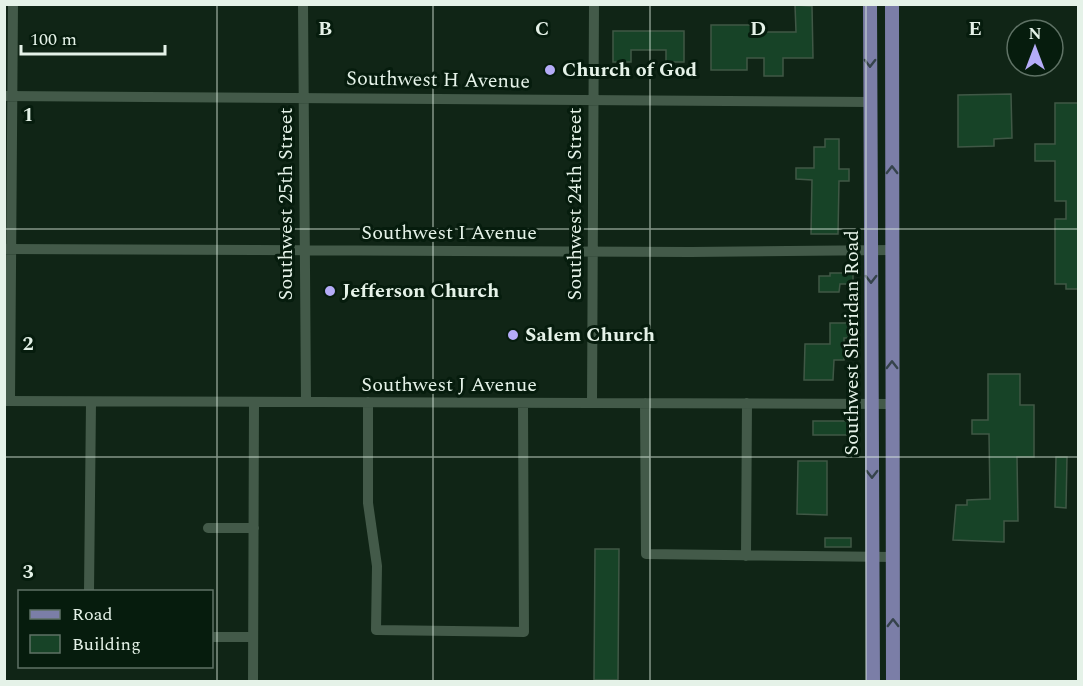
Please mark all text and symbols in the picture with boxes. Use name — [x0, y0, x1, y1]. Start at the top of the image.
text: B — [318, 14, 332, 44]
text: C — [535, 14, 549, 44]
text: D — [750, 14, 766, 44]
text: E — [968, 14, 982, 44]
scale bar — [21, 18, 165, 56]
north arrow — [1005, 18, 1065, 78]
text: N — [1028, 22, 1042, 46]
text: 100 m — [30, 26, 77, 53]
place label: Church of God — [562, 55, 698, 85]
one-way arrow — [864, 58, 876, 67]
street label: Southwest H Avenue — [346, 63, 530, 97]
marker: Church of God — [543, 63, 557, 77]
text: 1 — [22, 100, 34, 130]
street label: Southwest 25th Street — [271, 107, 301, 301]
street label: Southwest 24th Street — [560, 107, 590, 301]
one-way arrow — [886, 166, 898, 175]
street label: Southwest I Avenue — [361, 218, 537, 248]
street label: Southwest Sheridan Road — [837, 230, 867, 456]
one-way arrow — [865, 274, 877, 283]
place label: Jefferson Church — [342, 276, 499, 306]
marker: Jefferson Church — [323, 284, 337, 298]
place label: Salem Church — [525, 320, 655, 350]
marker: Salem Church — [506, 328, 520, 342]
text: 2 — [22, 329, 34, 359]
one-way arrow — [886, 361, 898, 370]
street label: Southwest J Avenue — [361, 370, 537, 400]
one-way arrow — [866, 469, 878, 478]
text: 3 — [22, 557, 34, 587]
legend — [18, 590, 213, 668]
text: Road — [72, 601, 113, 628]
one-way arrow — [887, 619, 899, 628]
text: Building — [72, 631, 141, 658]

